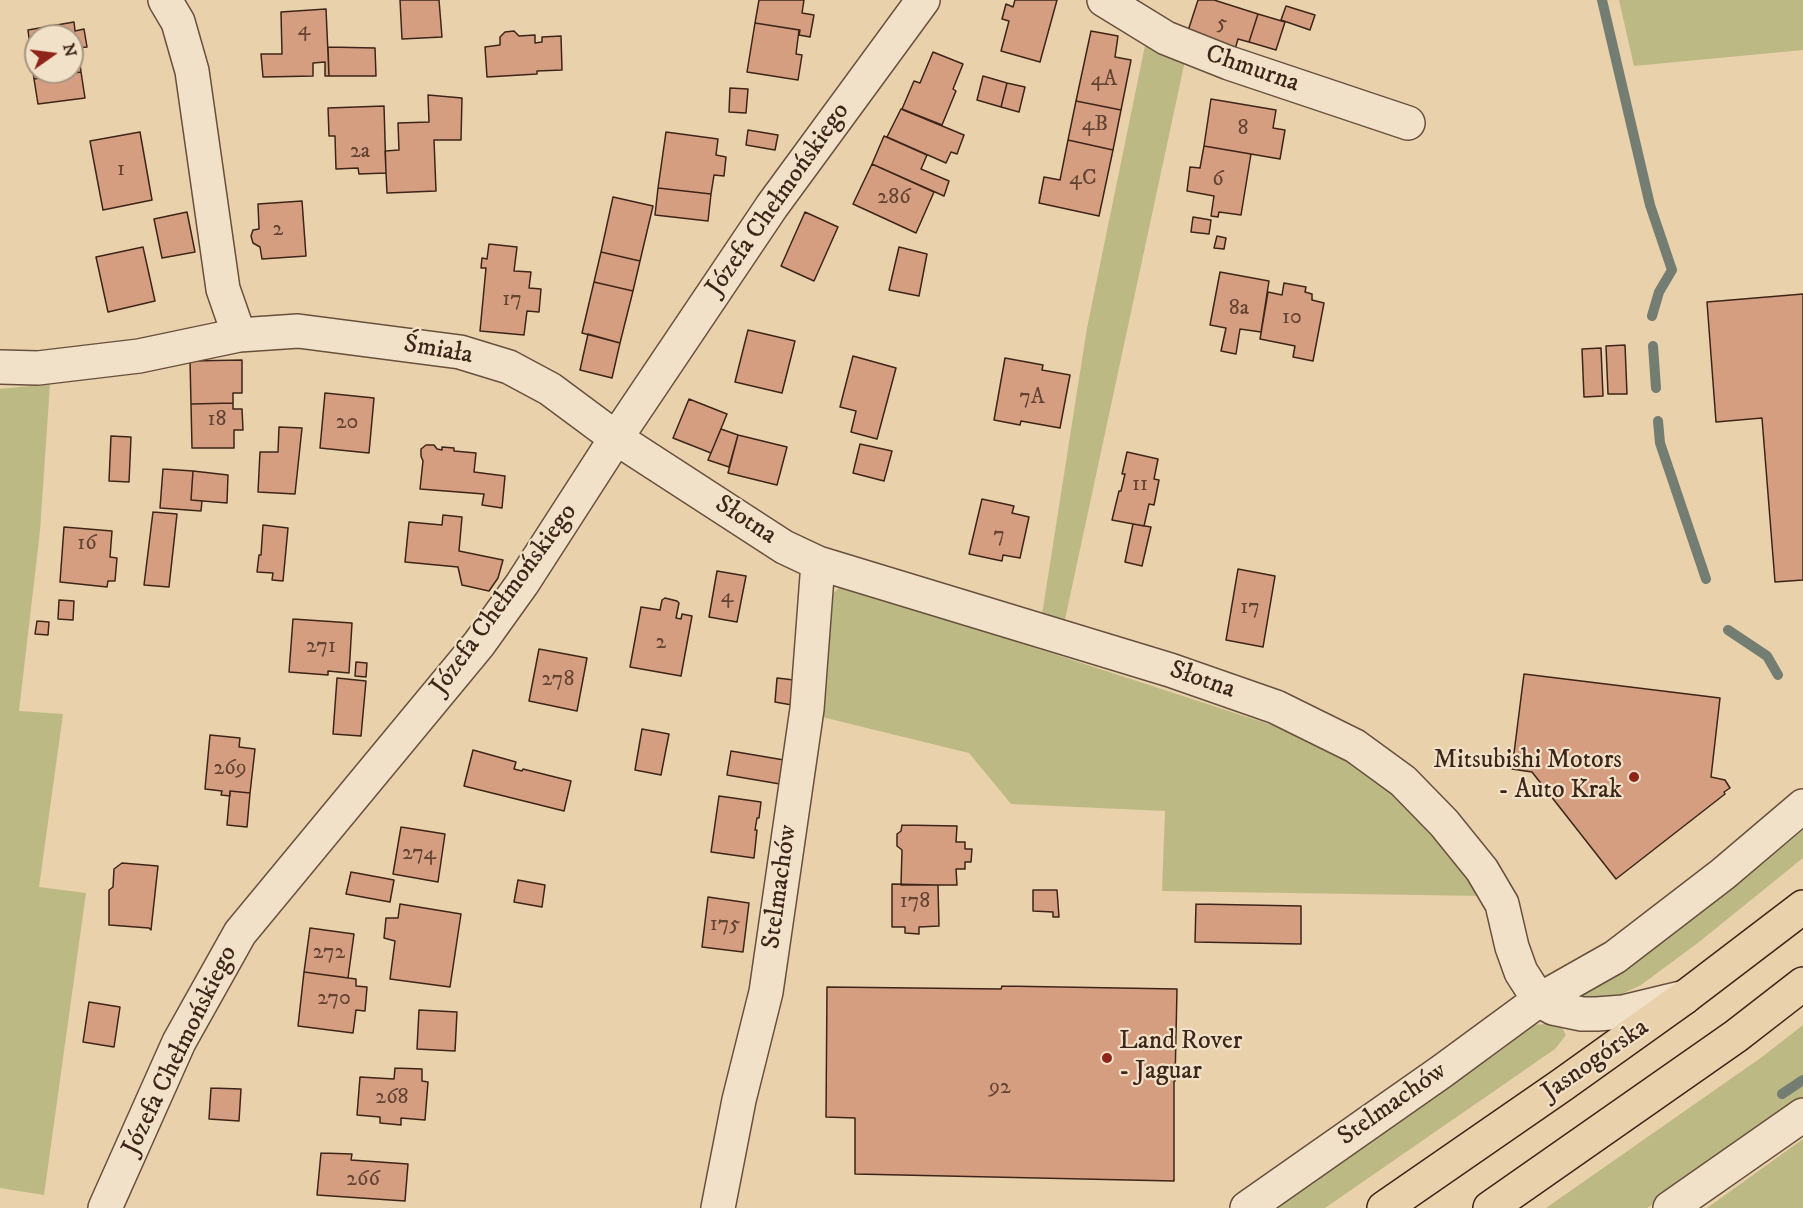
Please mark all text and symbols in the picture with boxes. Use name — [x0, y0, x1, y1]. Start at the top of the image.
house number: 5 — [1217, 11, 1227, 37]
house number: 4 — [298, 17, 310, 43]
north arrow — [24, 24, 84, 84]
street label: Chmurna — [1201, 39, 1303, 101]
text: N — [58, 41, 81, 59]
house number: 4A — [1091, 67, 1117, 93]
street label: Józefa Chełmońskiego — [701, 97, 857, 303]
house number: 4B — [1082, 112, 1108, 138]
house number: 8 — [1237, 116, 1249, 142]
house number: 2a — [350, 139, 370, 165]
house number: 1 — [117, 157, 125, 183]
house number: 4C — [1069, 166, 1097, 192]
house number: 6 — [1212, 167, 1224, 193]
house number: 286 — [877, 185, 911, 211]
house number: 2 — [273, 217, 283, 243]
house number: 17 — [502, 287, 522, 313]
house number: 8a — [1229, 296, 1249, 322]
house number: 10 — [1282, 305, 1302, 331]
street label: Śmiała — [401, 330, 475, 372]
house number: 7A — [1019, 385, 1045, 411]
house number: 18 — [207, 407, 227, 433]
house number: 20 — [336, 410, 358, 436]
house number: 11 — [1132, 472, 1148, 498]
street label: Słotna — [708, 490, 782, 552]
street label: Józefa Chełmońskiego — [425, 498, 585, 702]
house number: 7 — [993, 523, 1005, 549]
house number: 16 — [77, 531, 97, 557]
house number: 4 — [721, 584, 733, 610]
house number: 17 — [1240, 595, 1260, 621]
house number: 2 — [656, 630, 666, 656]
house number: 271 — [306, 634, 336, 660]
street label: Słotna — [1165, 655, 1239, 707]
house number: 278 — [542, 667, 574, 693]
place label: Mitsubishi Motors - Auto Krak — [1433, 746, 1622, 808]
house number: 269 — [213, 756, 247, 782]
marker: Mitsubishi Motors - Auto Krak — [1627, 770, 1641, 784]
street label: Stelmachów — [757, 823, 805, 951]
house number: 274 — [402, 841, 436, 867]
house number: 178 — [900, 889, 930, 915]
house number: 175 — [710, 912, 740, 938]
house number: 272 — [313, 940, 345, 966]
street label: Józefa Chełmońskiego — [117, 941, 245, 1161]
house number: 270 — [317, 986, 351, 1012]
street label: Jasnogórska — [1537, 1013, 1655, 1109]
place label: Land Rover - Jaguar — [1119, 1027, 1242, 1088]
marker: Land Rover - Jaguar — [1100, 1051, 1114, 1065]
street label: Stelmachów — [1333, 1056, 1453, 1154]
house number: 92 — [989, 1075, 1011, 1101]
house number: 268 — [375, 1085, 409, 1111]
house number: 266 — [346, 1167, 380, 1193]

